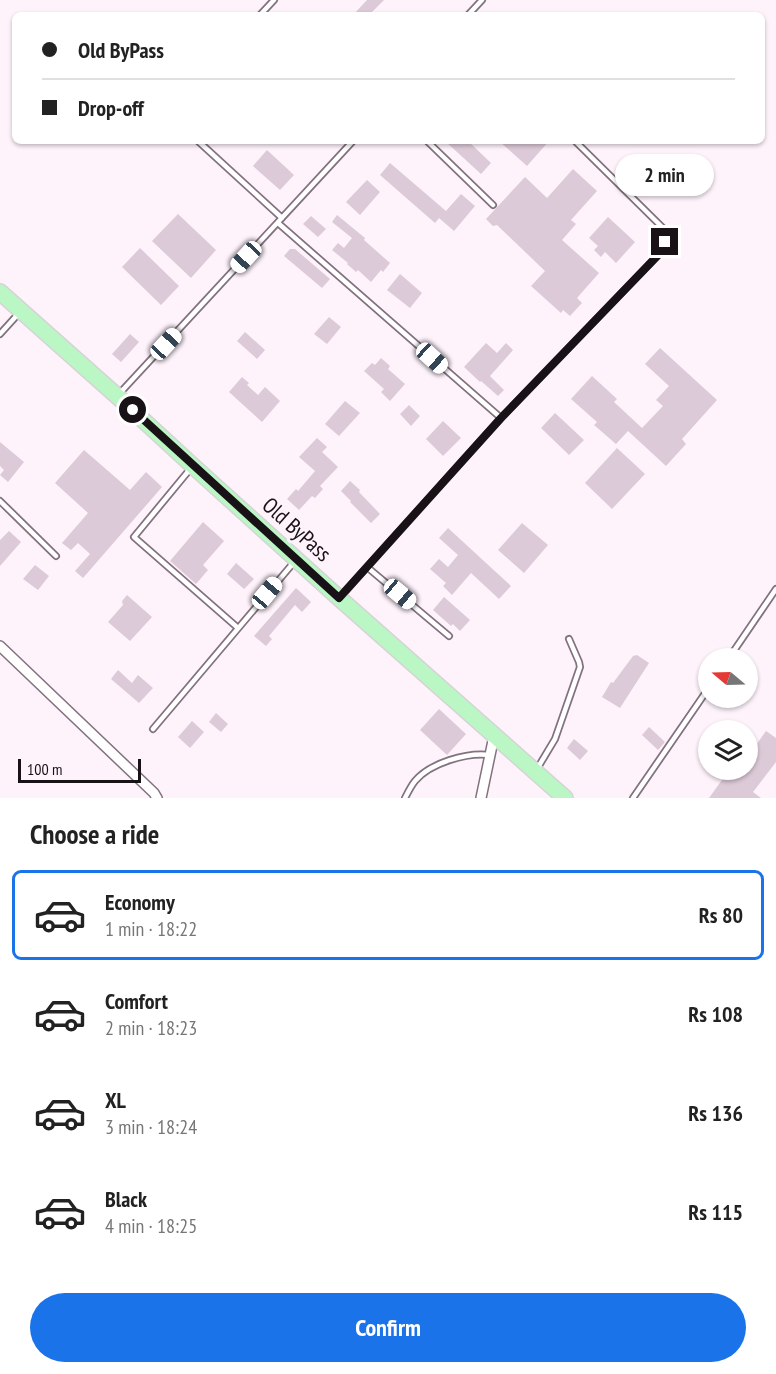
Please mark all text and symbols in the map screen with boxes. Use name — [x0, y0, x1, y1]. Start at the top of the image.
text: Old ByPass — [78, 36, 164, 64]
text: Drop-off — [78, 94, 144, 122]
callout: 2 min — [616, 155, 714, 197]
text: 2 min — [644, 162, 685, 188]
route end — [651, 228, 678, 255]
car — [227, 238, 265, 276]
car — [147, 325, 185, 363]
car — [413, 339, 451, 377]
route start — [119, 396, 146, 423]
street label: Old ByPass — [257, 491, 337, 567]
car — [249, 573, 285, 613]
car — [380, 576, 420, 612]
north arrow — [698, 648, 758, 708]
map controls — [698, 648, 758, 780]
button: layers — [698, 720, 758, 780]
scale bar — [18, 756, 141, 784]
text: 100 m — [27, 759, 62, 779]
text: Choose a ride — [30, 817, 159, 851]
icon: car — [33, 888, 87, 942]
text: Economy — [105, 888, 175, 916]
text: Rs 80 — [699, 901, 743, 929]
text: 1 min · 18:22 — [105, 916, 197, 942]
icon: car — [33, 987, 87, 1041]
text: Comfort — [105, 987, 168, 1015]
text: Rs 108 — [688, 1000, 743, 1028]
text: 2 min · 18:23 — [105, 1015, 197, 1041]
icon: car — [33, 1086, 87, 1140]
text: XL — [105, 1086, 126, 1114]
text: Rs 136 — [688, 1099, 743, 1127]
text: 3 min · 18:24 — [105, 1114, 197, 1140]
icon: car — [33, 1185, 87, 1239]
text: Black — [105, 1185, 147, 1213]
text: Rs 115 — [688, 1198, 743, 1226]
text: 4 min · 18:25 — [105, 1213, 197, 1239]
button: Confirm — [30, 1293, 746, 1362]

